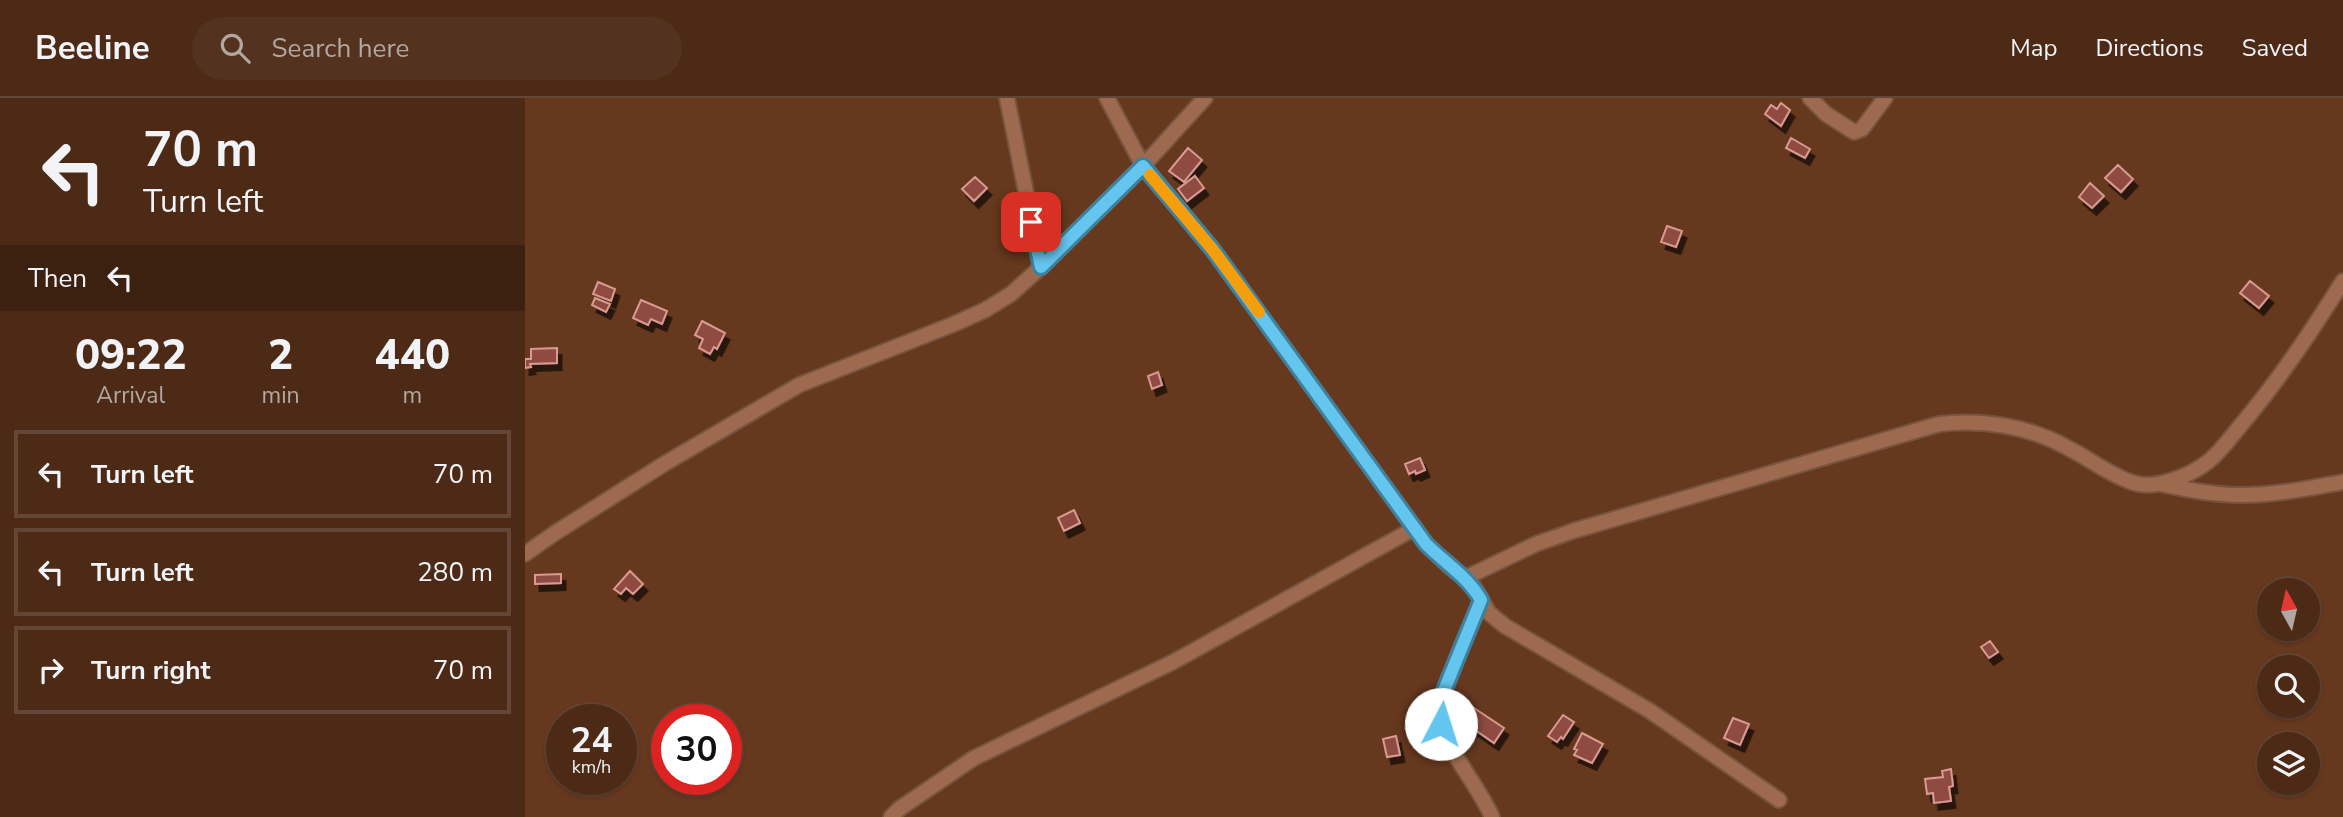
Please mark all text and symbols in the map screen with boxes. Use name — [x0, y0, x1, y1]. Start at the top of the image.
search box — [192, 17, 682, 80]
text: Beeline — [35, 26, 150, 71]
icon: search — [216, 29, 254, 67]
text: Search here — [272, 31, 409, 66]
text: Map — [2010, 32, 2057, 64]
text: Directions — [2095, 32, 2204, 64]
text: Saved — [2242, 32, 2308, 64]
text: 70 m — [143, 116, 258, 183]
icon: left — [28, 126, 119, 217]
text: Turn left — [143, 180, 263, 223]
pin — [1001, 192, 1061, 252]
icon: arrive — [1012, 203, 1050, 241]
icon: left — [101, 259, 139, 297]
text: Then — [28, 261, 87, 296]
text: 09:22 — [75, 327, 187, 384]
text: 2 — [268, 327, 293, 384]
text: 440 — [375, 327, 450, 384]
text: Arrival — [96, 380, 165, 411]
text: min — [262, 380, 300, 411]
text: m — [402, 380, 422, 411]
icon: left — [32, 455, 70, 493]
text: Turn left — [91, 457, 194, 492]
text: 70 m — [433, 457, 493, 492]
icon: left — [32, 553, 70, 591]
text: Turn left — [91, 555, 194, 590]
text: 280 m — [417, 555, 493, 590]
north arrow — [2257, 578, 2321, 640]
map controls — [2257, 578, 2320, 795]
icon: right — [32, 651, 70, 689]
text: Turn right — [91, 653, 210, 688]
text: 70 m — [433, 653, 493, 688]
button: search — [2257, 655, 2320, 718]
position arrow — [1404, 687, 1478, 761]
speed limit sign: 30 — [651, 704, 742, 795]
text: 24 — [570, 717, 613, 764]
button: layers — [2257, 732, 2320, 795]
text: km/h — [572, 755, 611, 779]

